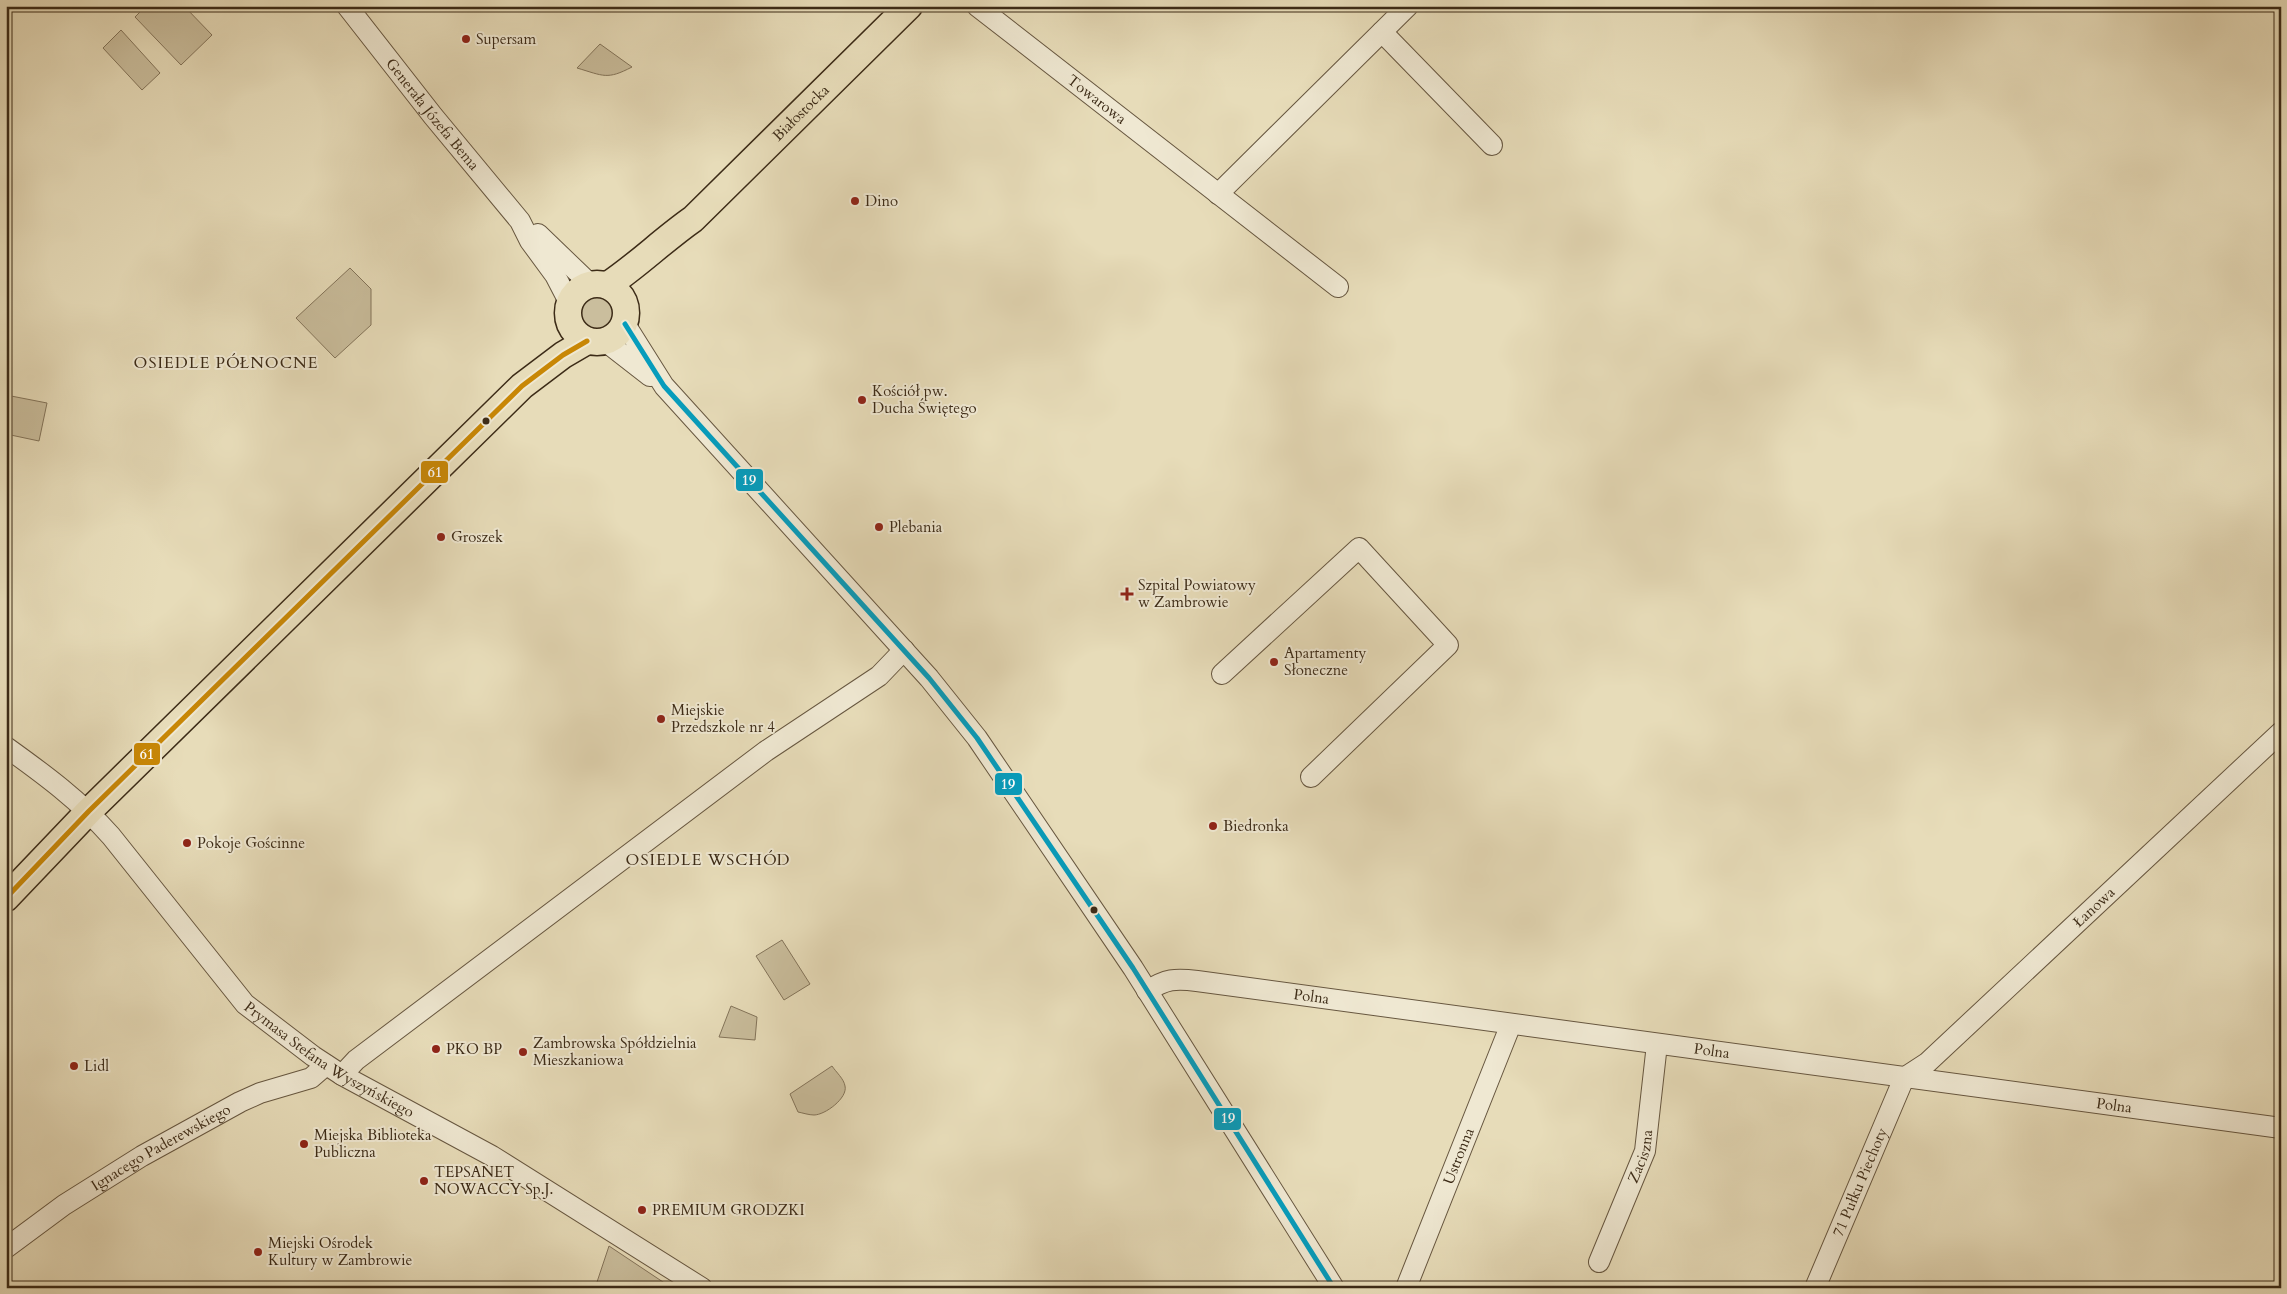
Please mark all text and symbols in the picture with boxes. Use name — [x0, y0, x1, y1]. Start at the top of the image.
place label: Supersam — [476, 29, 537, 49]
marker: Supersam — [460, 33, 472, 45]
street label: Generała Józefa Bema — [381, 54, 484, 175]
street label: Towarowa — [1063, 70, 1131, 129]
street label: Białostocka — [768, 80, 834, 145]
place label: Dino — [865, 191, 898, 211]
marker: Dino — [849, 195, 861, 207]
district label: OSIEDLE PÓŁNOCNE — [134, 352, 318, 374]
place label: Kościół pw. Ducha Świętego — [872, 381, 977, 418]
marker: Kościół pw. Ducha Świętego — [856, 394, 868, 406]
unlabelled marker — [481, 416, 491, 426]
line badge: 61 — [420, 460, 449, 484]
text: 61 — [428, 463, 442, 482]
line badge: 19 — [735, 468, 764, 492]
text: 19 — [742, 471, 756, 490]
place label: Plebania — [889, 517, 943, 537]
marker: Plebania — [873, 521, 885, 533]
place label: Groszek — [451, 527, 503, 547]
marker: Groszek — [435, 531, 447, 543]
place label: Szpital Powiatowy w Zambrowie — [1138, 575, 1256, 612]
marker: Szpital Powiatowy w Zambrowie — [1120, 587, 1134, 601]
place label: Apartamenty Słoneczne — [1284, 643, 1367, 680]
marker: Apartamenty Słoneczne — [1268, 656, 1280, 668]
place label: Miejskie Przedszkole nr 4 — [671, 700, 775, 737]
marker: Miejskie Przedszkole nr 4 — [655, 713, 667, 725]
line badge: 61 — [133, 742, 161, 766]
text: 61 — [140, 745, 154, 764]
line badge: 19 — [994, 772, 1023, 796]
text: 19 — [1001, 775, 1015, 794]
place label: Biedronka — [1223, 816, 1289, 836]
marker: Biedronka — [1207, 820, 1219, 832]
place label: Pokoje Gościnne — [197, 833, 305, 853]
marker: Pokoje Gościnne — [181, 837, 193, 849]
district label: OSIEDLE WSCHÓD — [626, 849, 790, 871]
street label: Łanowa — [2069, 882, 2120, 932]
unlabelled marker — [1089, 905, 1099, 915]
street label: Polna — [1292, 984, 1331, 1009]
street label: Prymasa Stefana Wyszyńskiego — [240, 997, 418, 1122]
place label: Zambrowska Spółdzielnia Mieszkaniowa — [533, 1033, 697, 1070]
street label: Polna — [1693, 1038, 1731, 1063]
place label: PKO BP — [446, 1039, 502, 1059]
marker: PKO BP — [430, 1043, 442, 1055]
marker: Zambrowska Spółdzielnia Mieszkaniowa — [517, 1046, 529, 1058]
place label: Lidl — [84, 1056, 109, 1076]
marker: Lidl — [68, 1060, 80, 1072]
street label: Polna — [2095, 1093, 2134, 1118]
street label: Ignacego Paderewskiego — [87, 1099, 234, 1195]
line badge: 19 — [1213, 1107, 1242, 1131]
text: 19 — [1221, 1109, 1235, 1128]
street label: Ustronna — [1438, 1124, 1479, 1187]
street label: 71 Pułku Piechoty — [1828, 1124, 1892, 1240]
place label: Miejska Biblioteka Publiczna — [314, 1125, 432, 1162]
street label: Zaciszna — [1623, 1128, 1657, 1186]
marker: Miejska Biblioteka Publiczna — [298, 1138, 310, 1150]
place label: TEPSANET NOWACCY Sp.J. — [434, 1162, 553, 1199]
marker: TEPSANET NOWACCY Sp.J. — [418, 1175, 430, 1187]
place label: PREMIUM GRODZKI — [652, 1200, 805, 1220]
marker: PREMIUM GRODZKI — [636, 1204, 648, 1216]
place label: Miejski Ośrodek Kultury w Zambrowie — [268, 1233, 412, 1270]
marker: Miejski Ośrodek Kultury w Zambrowie — [252, 1246, 264, 1258]

